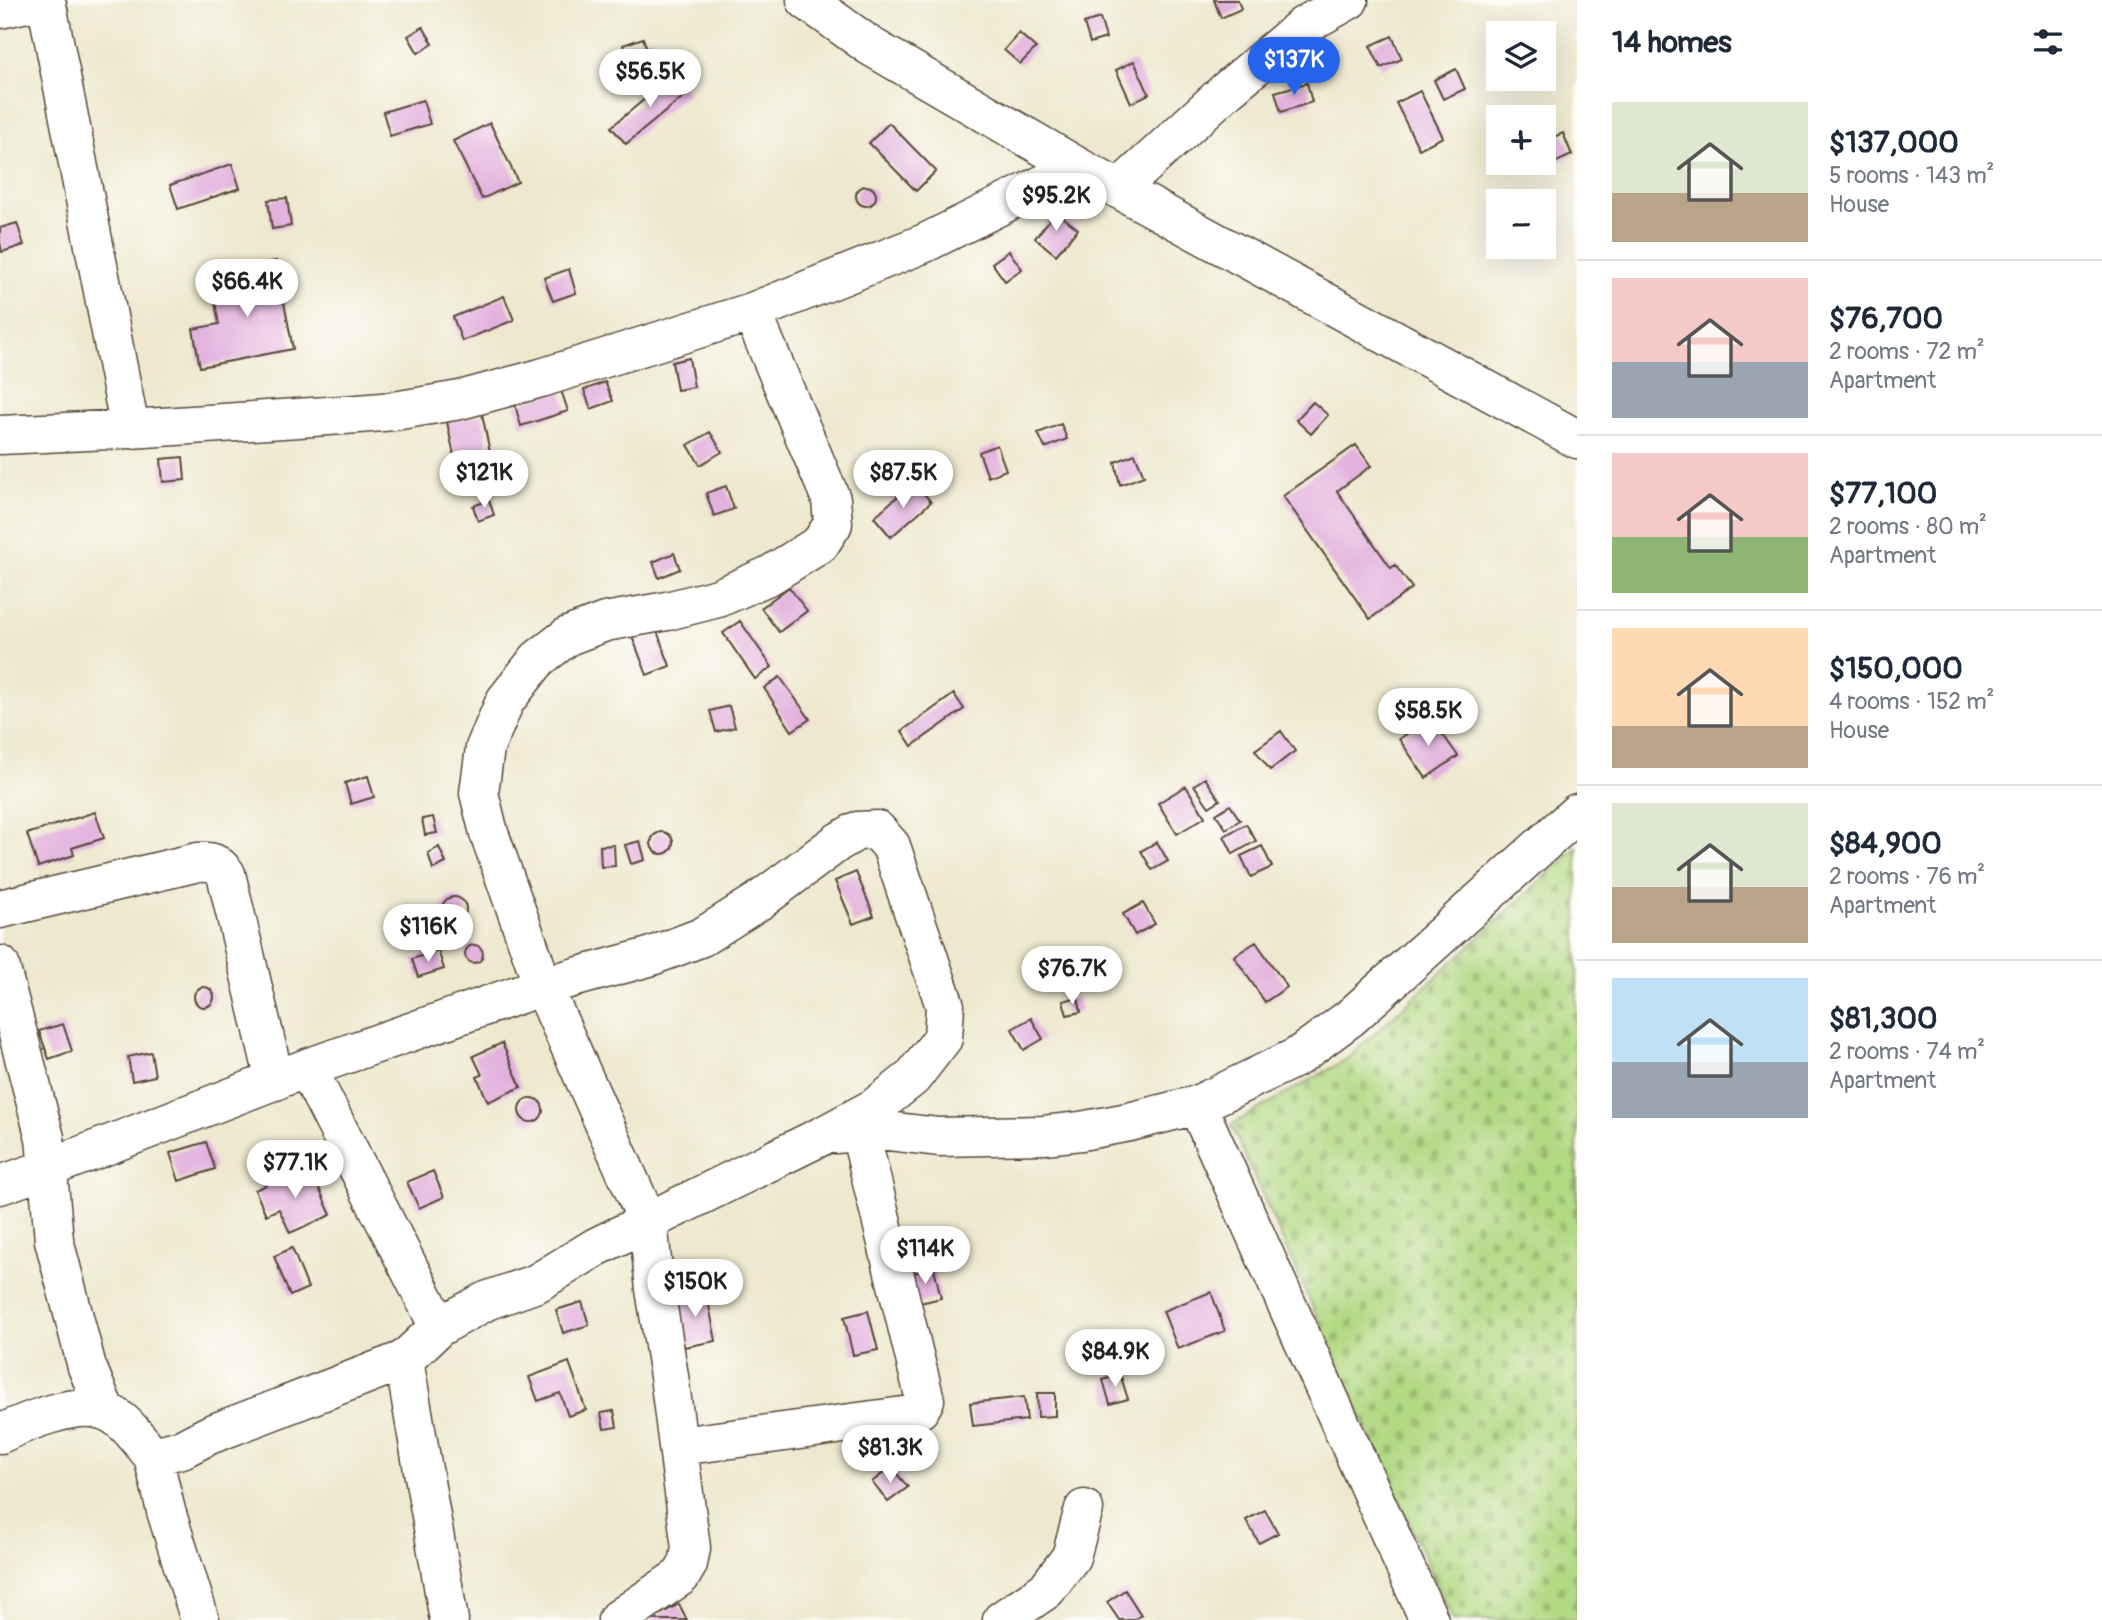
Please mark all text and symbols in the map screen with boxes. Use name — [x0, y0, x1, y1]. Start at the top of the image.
map controls — [1486, 21, 1556, 259]
button: layers — [1486, 21, 1556, 91]
icon: filters — [2029, 23, 2067, 61]
text: 14 homes — [1612, 24, 1732, 61]
pin: $137K — [1245, 38, 1343, 97]
text: $137K — [1264, 45, 1324, 74]
pin: $56.5K — [593, 50, 707, 109]
text: $56.5K — [615, 57, 685, 86]
button: + — [1486, 105, 1556, 175]
text: $137,000 — [1829, 124, 1959, 161]
icon: home — [1668, 130, 1752, 214]
text: 5 rooms · 143 m² — [1829, 161, 1994, 190]
pin: $95.2K — [999, 174, 1113, 233]
text: $95.2K — [1022, 181, 1090, 210]
button: − — [1486, 189, 1556, 259]
text: House — [1829, 190, 1889, 219]
pin: $66.4K — [190, 260, 304, 319]
text: $66.4K — [211, 267, 283, 296]
text: $76,700 — [1829, 300, 1943, 337]
icon: home — [1668, 306, 1752, 390]
text: 2 rooms · 72 m² — [1829, 337, 1985, 366]
text: Apartment — [1829, 366, 1936, 395]
pin: $121K — [435, 450, 533, 510]
pin: $87.5K — [846, 450, 960, 510]
text: $121K — [455, 458, 513, 487]
text: $87.5K — [869, 458, 937, 487]
text: $77,100 — [1829, 475, 1937, 512]
icon: home — [1668, 481, 1752, 565]
text: 2 rooms · 80 m² — [1829, 512, 1987, 541]
text: Apartment — [1829, 541, 1936, 570]
text: $150,000 — [1829, 650, 1963, 687]
icon: home — [1668, 656, 1752, 740]
text: 4 rooms · 152 m² — [1829, 687, 1995, 716]
pin: $58.5K — [1371, 688, 1485, 748]
text: $58.5K — [1394, 696, 1462, 725]
text: House — [1829, 716, 1889, 745]
text: $84,900 — [1829, 825, 1942, 862]
icon: home — [1668, 831, 1752, 915]
text: 2 rooms · 76 m² — [1829, 862, 1985, 891]
text: Apartment — [1829, 891, 1936, 920]
pin: $116K — [379, 904, 477, 964]
text: $116K — [399, 912, 457, 941]
pin: $76.7K — [1015, 946, 1129, 1006]
text: $76.7K — [1037, 954, 1107, 983]
text: $81,300 — [1829, 1000, 1937, 1037]
icon: home — [1668, 1006, 1752, 1090]
text: 2 rooms · 74 m² — [1829, 1037, 1985, 1066]
text: Apartment — [1829, 1066, 1936, 1095]
pin: $77.1K — [238, 1140, 352, 1200]
text: $77.1K — [263, 1148, 327, 1177]
pin: $114K — [876, 1226, 974, 1286]
text: $114K — [896, 1234, 954, 1263]
pin: $150K — [646, 1260, 744, 1319]
text: $150K — [663, 1267, 727, 1296]
pin: $84.9K — [1058, 1330, 1172, 1389]
text: $84.9K — [1081, 1337, 1149, 1366]
pin: $81.3K — [833, 1426, 947, 1485]
text: $81.3K — [858, 1433, 922, 1462]

